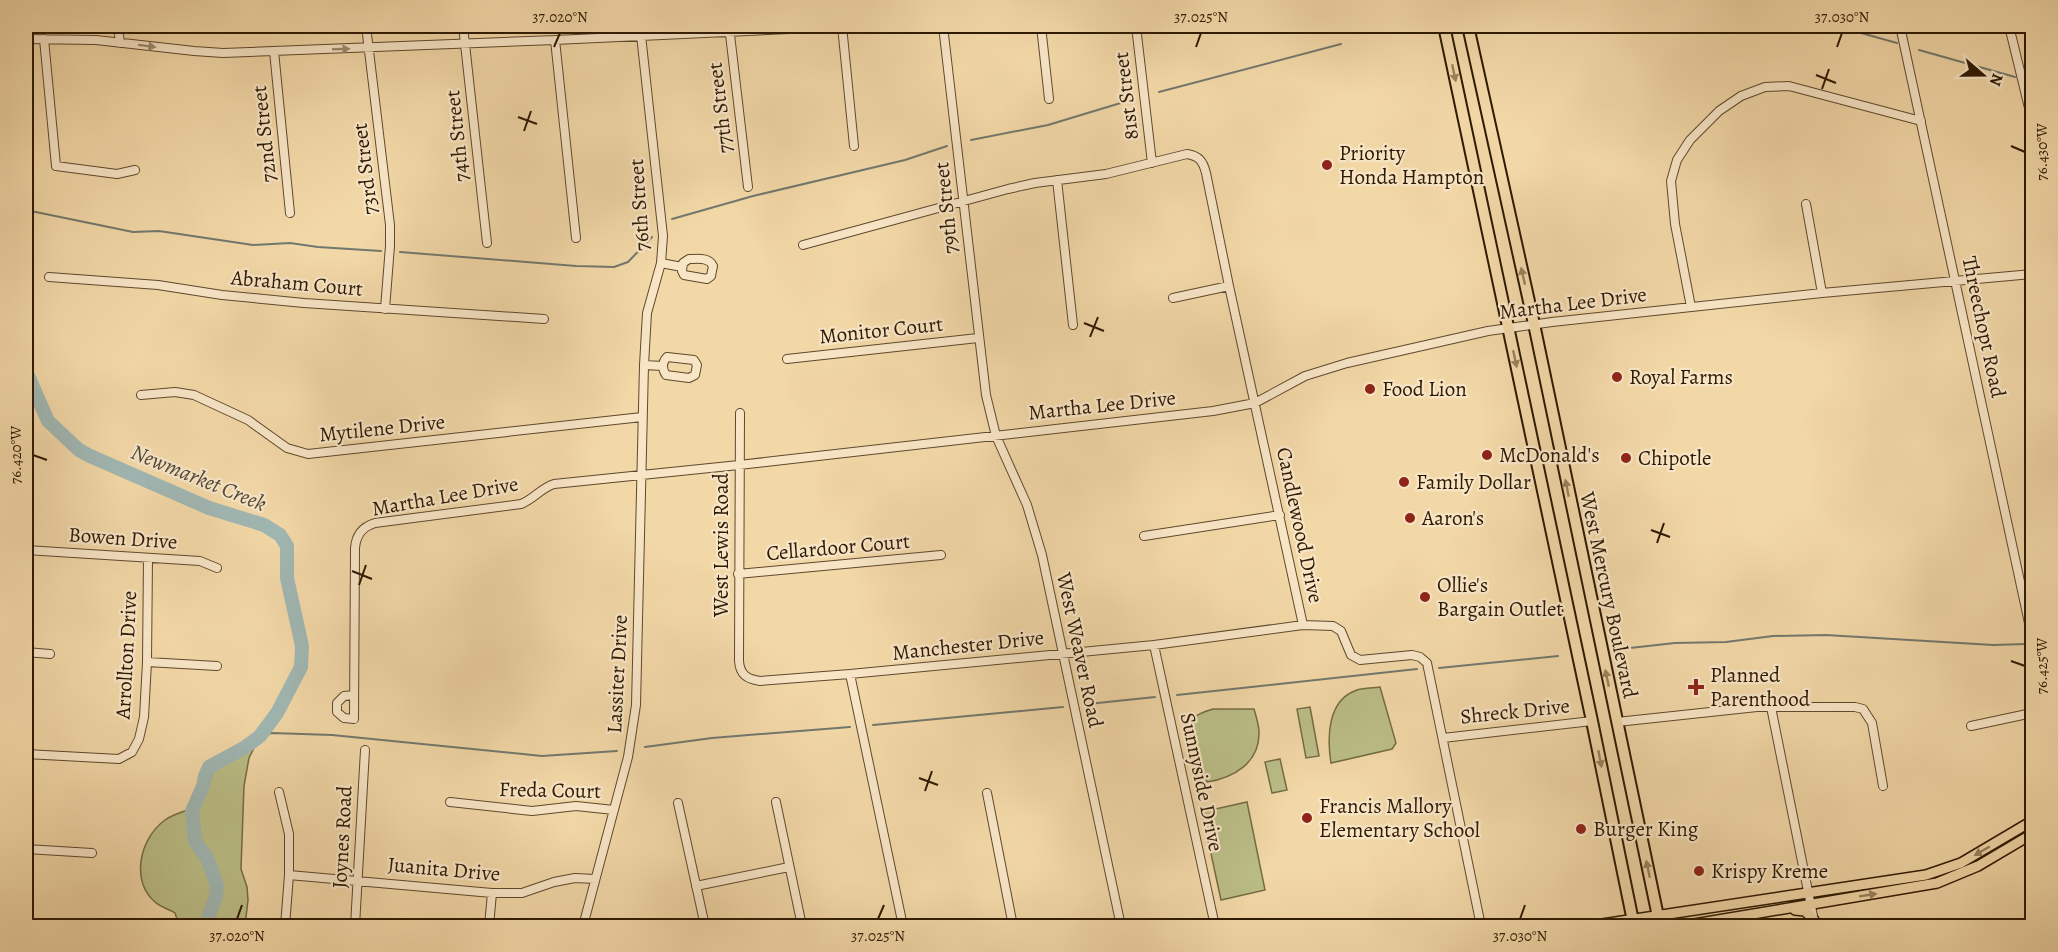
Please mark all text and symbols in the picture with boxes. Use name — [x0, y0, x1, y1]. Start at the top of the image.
text: 37.020°N — [532, 7, 588, 27]
text: 37.025°N — [1174, 7, 1228, 27]
text: 37.030°N — [1815, 7, 1870, 27]
one-way arrow — [137, 41, 156, 51]
one-way arrow — [332, 44, 351, 53]
north arrow — [1953, 45, 2013, 105]
street label: 81st Street — [1107, 50, 1145, 142]
street label: 77th Street — [701, 61, 739, 155]
one-way arrow — [1450, 64, 1459, 83]
text: N — [1984, 71, 2008, 89]
street label: 72nd Street — [245, 84, 283, 184]
street label: 74th Street — [438, 89, 476, 183]
street label: 73rd Street — [345, 121, 385, 217]
text: 76.430°W — [2032, 123, 2052, 181]
place label: Priority Honda Hampton — [1339, 139, 1484, 191]
street label: 76th Street — [622, 158, 656, 252]
marker: Priority Honda Hampton — [1320, 158, 1334, 172]
street label: 79th Street — [927, 161, 965, 255]
street label: Threechopt Road — [1955, 254, 2013, 401]
street label: Abraham Court — [229, 263, 364, 303]
one-way arrow — [1517, 267, 1527, 286]
street label: Martha Lee Drive — [1498, 280, 1648, 326]
street label: Monitor Court — [818, 310, 944, 350]
one-way arrow — [1511, 350, 1520, 369]
place label: Royal Farms — [1629, 363, 1733, 391]
marker: Royal Farms — [1610, 370, 1624, 384]
place label: Food Lion — [1382, 375, 1467, 403]
marker: Food Lion — [1363, 382, 1377, 396]
street label: Martha Lee Drive — [1027, 383, 1177, 427]
street label: Mytilene Drive — [318, 407, 446, 449]
text: 76.420°W — [6, 426, 26, 484]
water label: Newmarket Creek — [126, 437, 271, 519]
place label: McDonald's — [1499, 441, 1600, 469]
place label: Chipotle — [1638, 444, 1711, 472]
street label: Candlewood Drive — [1270, 445, 1330, 605]
marker: McDonald's — [1480, 448, 1494, 462]
marker: Chipotle — [1619, 451, 1633, 465]
place label: Family Dollar — [1416, 468, 1531, 496]
street label: Martha Lee Drive — [370, 469, 520, 523]
street label: West Lewis Road — [707, 472, 735, 618]
marker: Family Dollar — [1397, 475, 1411, 489]
one-way arrow — [1562, 478, 1571, 497]
street label: West Mercury Boulevard — [1573, 488, 1645, 701]
place label: Aaron's — [1421, 504, 1484, 532]
marker: Aaron's — [1403, 511, 1417, 525]
street label: Bowen Drive — [68, 520, 178, 556]
street label: Cellardoor Court — [765, 527, 911, 567]
street label: West Weaver Road — [1050, 569, 1110, 731]
place label: Ollie's Bargain Outlet — [1437, 571, 1563, 623]
street label: Arrollton Drive — [109, 590, 143, 721]
marker: Ollie's Bargain Outlet — [1418, 590, 1432, 604]
street label: Lassiter Drive — [600, 614, 634, 734]
street label: Manchester Drive — [891, 623, 1045, 667]
text: 76.425°W — [2032, 638, 2052, 694]
place label: Planned Parenthood — [1710, 661, 1811, 713]
one-way arrow — [1602, 669, 1612, 688]
marker: Planned Parenthood — [1687, 678, 1705, 696]
street label: Shreck Drive — [1459, 691, 1571, 731]
street label: Sunnyside Drive — [1174, 710, 1230, 854]
one-way arrow — [1596, 750, 1605, 769]
street label: Freda Court — [499, 775, 601, 805]
street label: Joynes Road — [325, 784, 359, 889]
place label: Francis Mallory Elementary School — [1319, 792, 1480, 844]
marker: Francis Mallory Elementary School — [1300, 811, 1314, 825]
place label: Burger King — [1593, 815, 1699, 843]
marker: Burger King — [1574, 822, 1588, 836]
one-way arrow — [1973, 846, 1990, 856]
street label: Juanita Drive — [387, 850, 501, 888]
place label: Krispy Kreme — [1711, 857, 1828, 885]
one-way arrow — [1643, 859, 1652, 878]
marker: Krispy Kreme — [1692, 864, 1706, 878]
one-way arrow — [1859, 891, 1878, 900]
text: 37.020°N — [209, 926, 265, 946]
text: 37.025°N — [851, 926, 905, 946]
text: 37.030°N — [1493, 926, 1548, 946]

